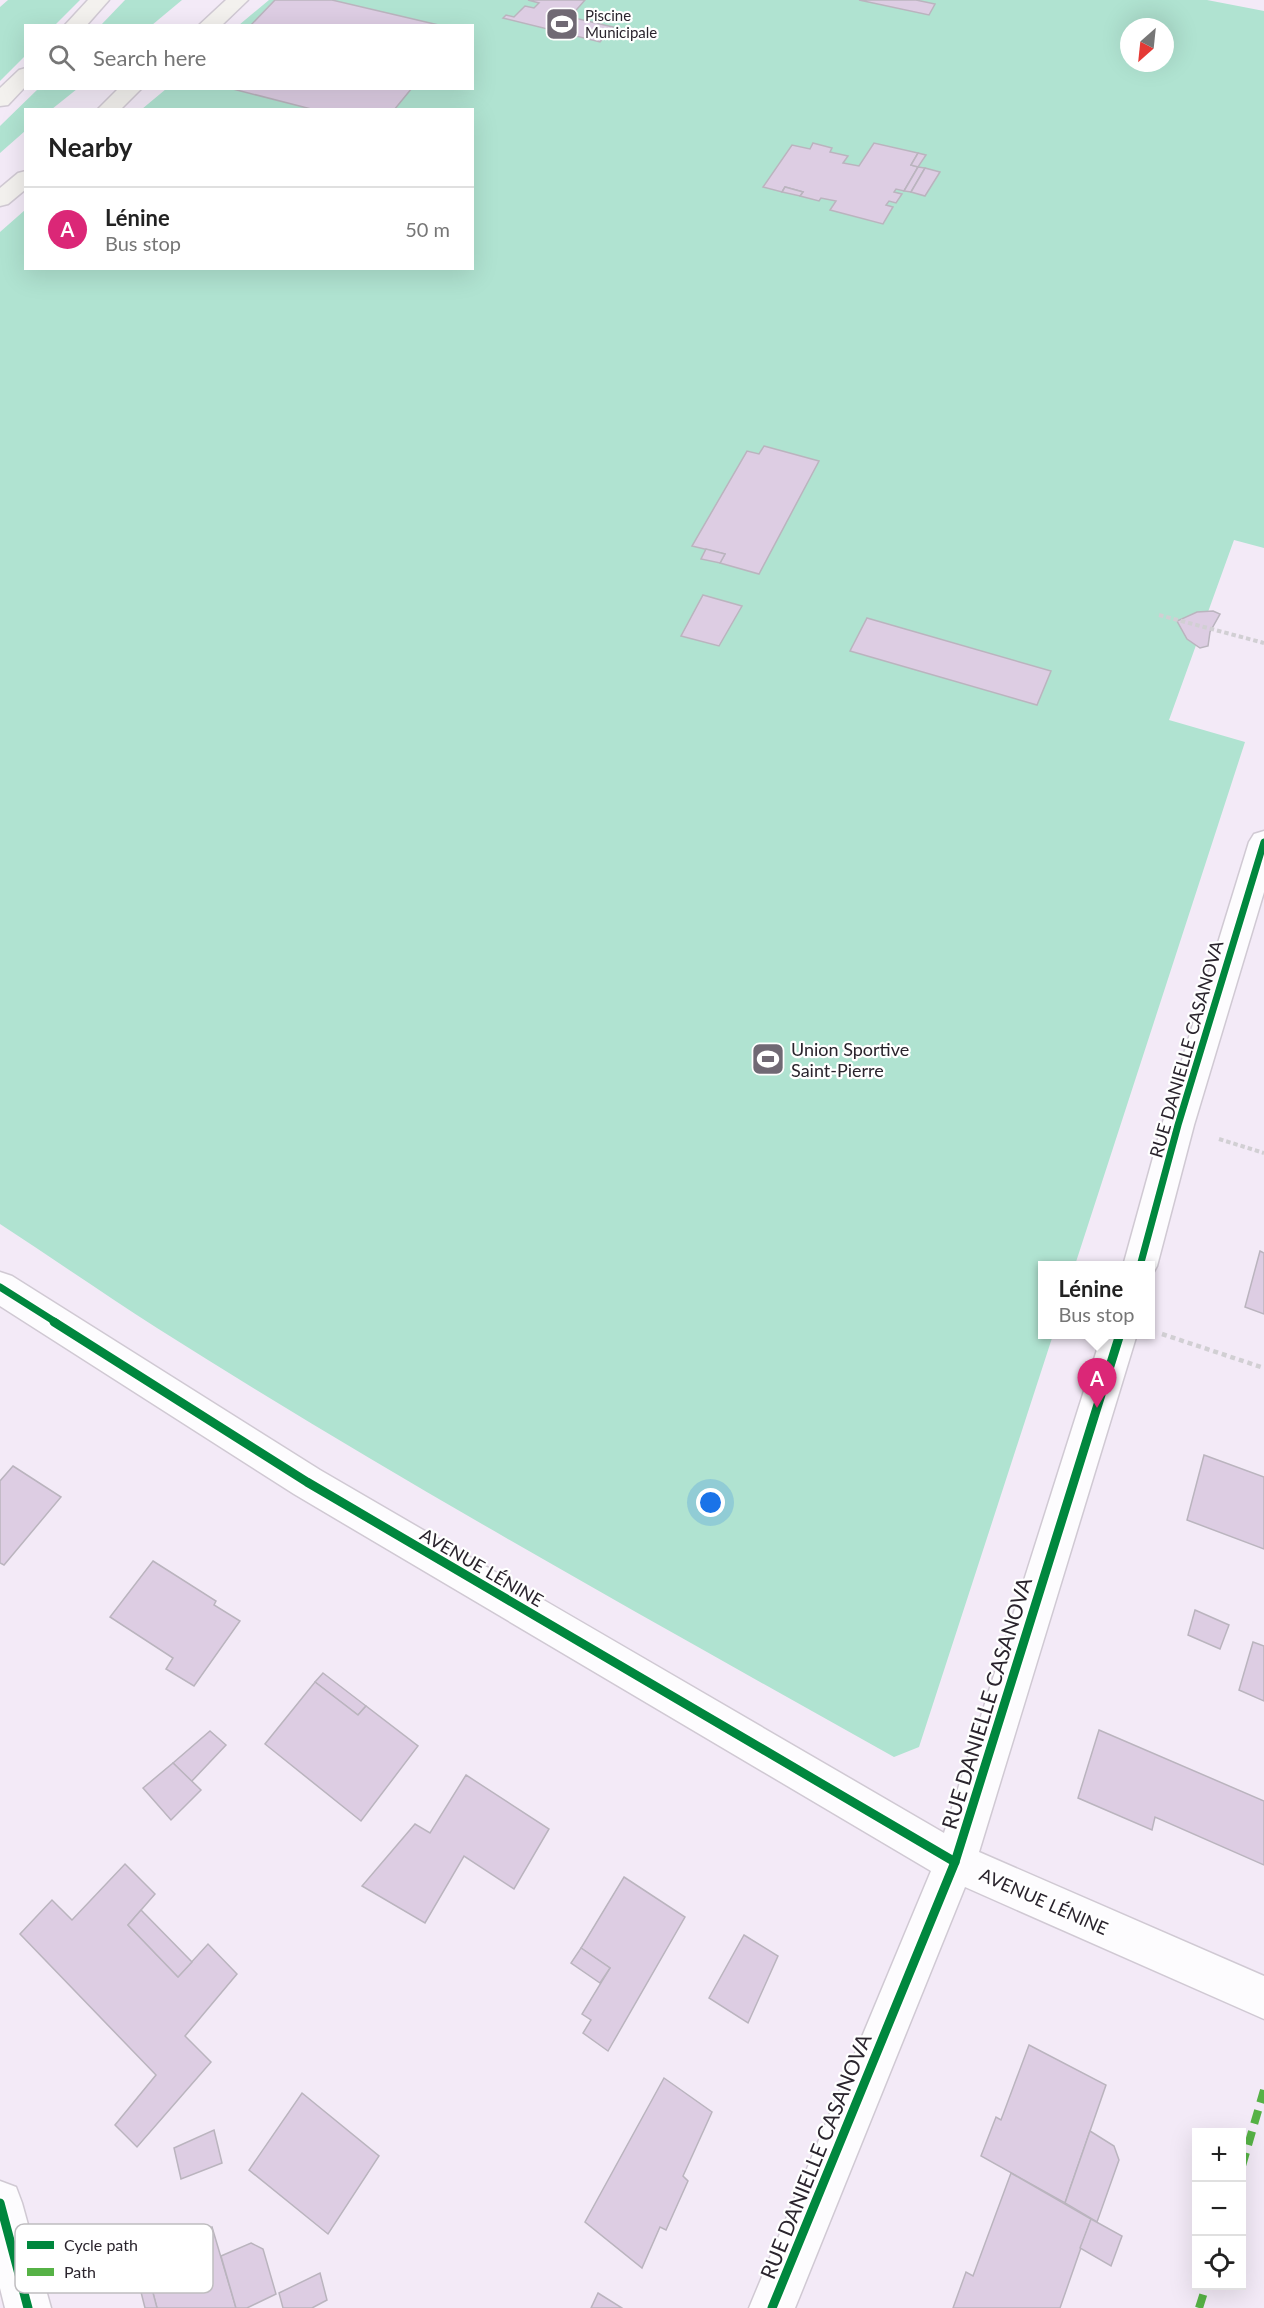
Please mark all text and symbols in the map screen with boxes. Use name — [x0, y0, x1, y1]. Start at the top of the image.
sports icon: Piscine Municipale — [544, 6, 580, 42]
place label: Piscine Municipale — [585, 6, 657, 41]
north arrow — [1120, 18, 1174, 72]
search box — [24, 24, 474, 90]
icon: search — [45, 41, 78, 74]
text: Search here — [93, 44, 206, 71]
text: Nearby — [48, 131, 133, 163]
text: Lénine — [105, 204, 170, 231]
text: A — [61, 217, 74, 241]
text: 50 m — [405, 217, 450, 241]
text: Bus stop — [105, 231, 181, 255]
street label: RUE DANIELLE CASANOVA — [1144, 937, 1228, 1160]
place label: Union Sportive Saint-Pierre — [791, 1038, 909, 1081]
sports icon: Union Sportive Saint-Pierre — [750, 1041, 786, 1077]
popup — [1038, 1261, 1155, 1339]
text: Lénine — [1059, 1275, 1123, 1302]
text: Bus stop — [1059, 1302, 1134, 1326]
pin: A — [1078, 1358, 1116, 1408]
your location — [696, 1488, 725, 1517]
street label: AVENUE LÉNINE — [417, 1523, 547, 1611]
street label: RUE DANIELLE CASANOVA — [936, 1573, 1037, 1832]
street label: AVENUE LÉNINE — [976, 1863, 1112, 1939]
street label: RUE DANIELLE CASANOVA — [754, 2029, 876, 2282]
map controls — [1192, 2128, 1246, 2290]
button: + — [1192, 2128, 1246, 2182]
button: − — [1192, 2182, 1246, 2236]
legend — [15, 2224, 213, 2293]
text: Cycle path — [64, 2235, 138, 2254]
button: locate — [1192, 2236, 1246, 2290]
text: Path — [64, 2262, 96, 2281]

